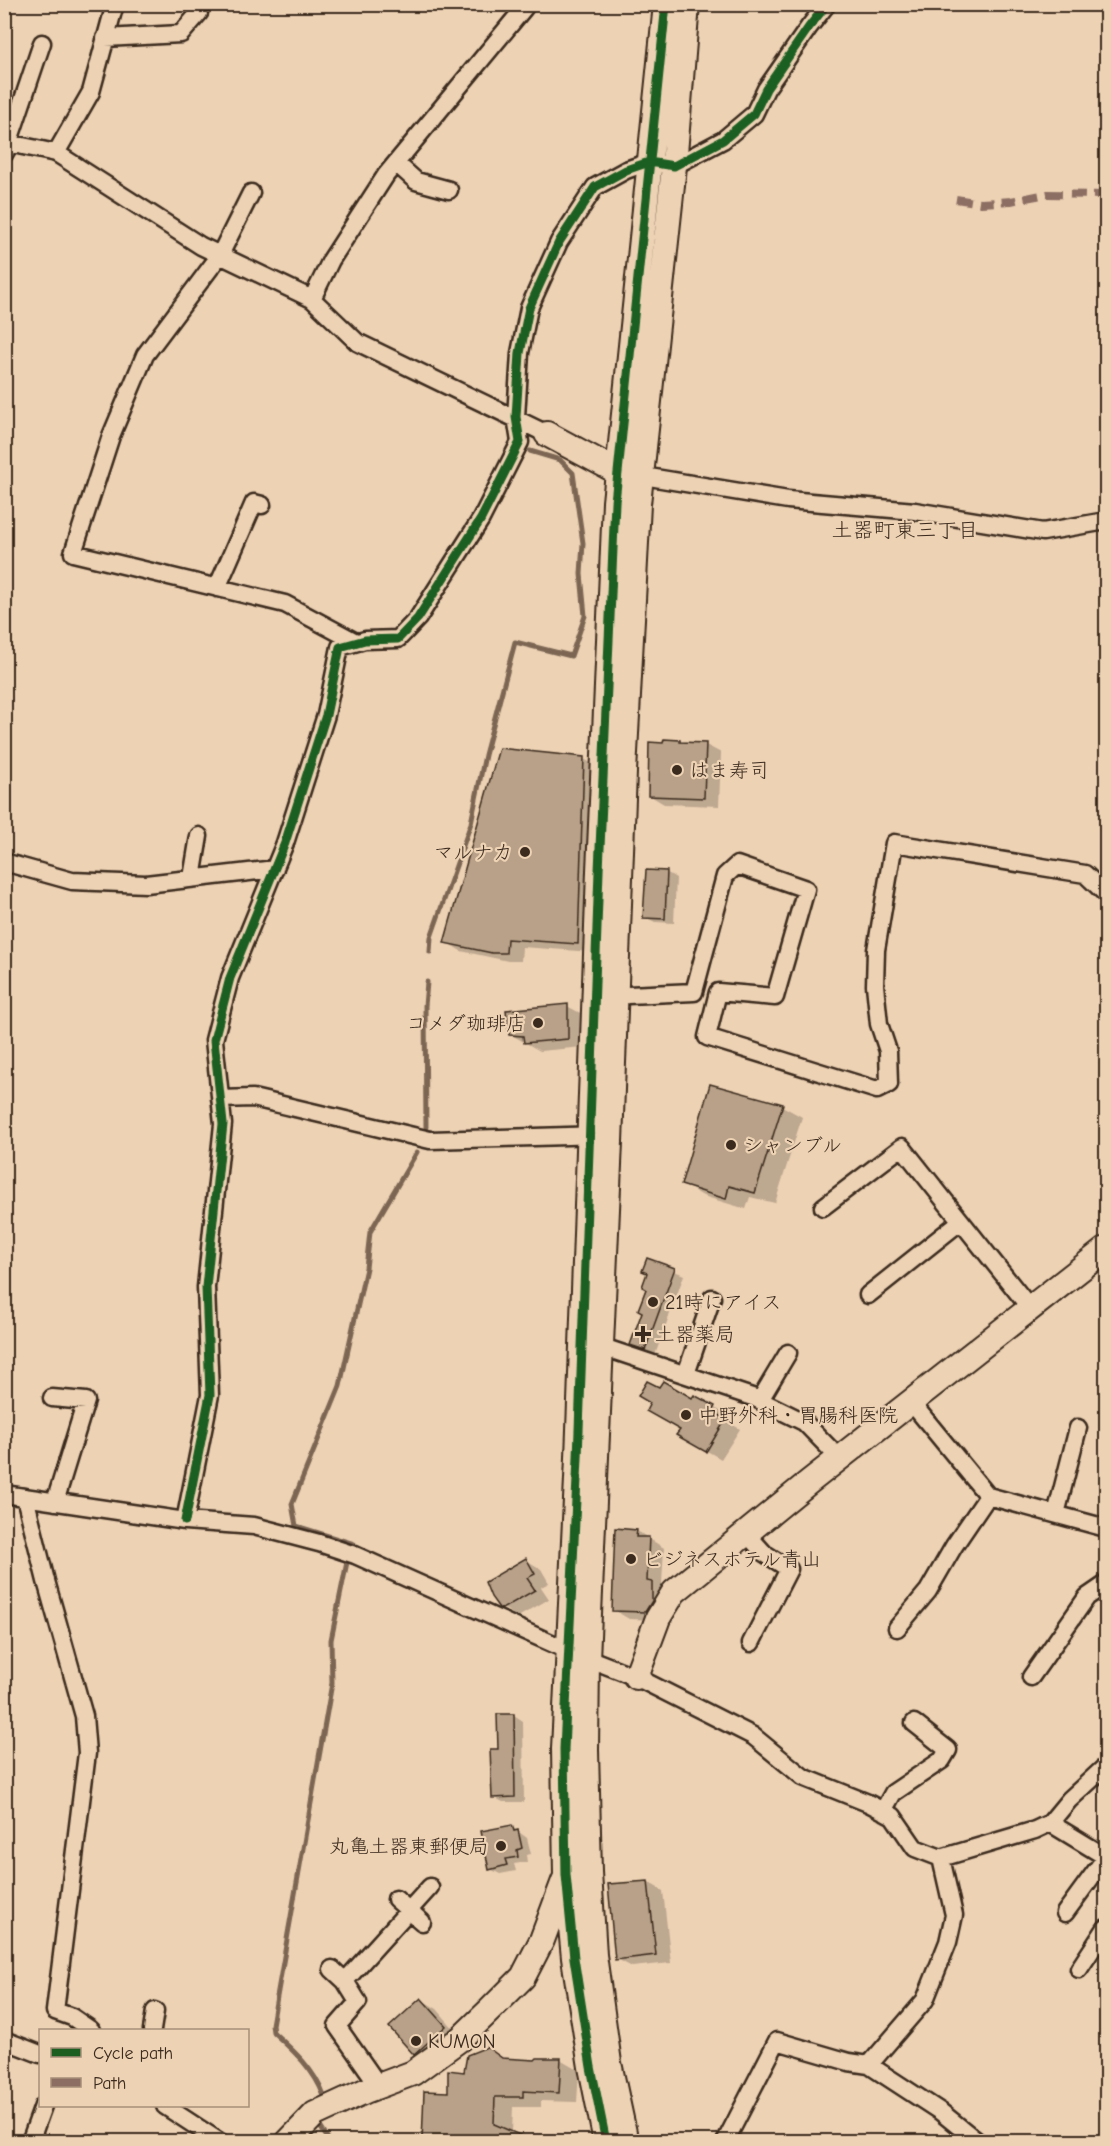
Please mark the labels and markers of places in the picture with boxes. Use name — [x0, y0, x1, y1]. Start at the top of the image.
place label: はま寿司 — [689, 759, 769, 782]
marker: はま寿司 — [670, 763, 684, 777]
place label: マルナカ — [433, 841, 513, 864]
marker: マルナカ — [518, 845, 532, 859]
place label: コメダ珈琲店 — [406, 1012, 526, 1035]
marker: コメダ珈琲店 — [531, 1016, 545, 1030]
place label: シャンブル — [743, 1134, 842, 1157]
marker: シャンブル — [724, 1138, 738, 1152]
place label: 21時にアイス — [665, 1291, 781, 1314]
marker: 21時にアイス — [646, 1295, 660, 1309]
place label: 土器薬局 — [655, 1323, 735, 1346]
marker: 土器薬局 — [636, 1327, 650, 1341]
place label: 中野外科・胃腸科医院 — [698, 1404, 898, 1427]
marker: 中野外科・胃腸科医院 — [679, 1408, 693, 1422]
place label: ビジネスホテル青山 — [643, 1548, 821, 1571]
marker: ビジネスホテル青山 — [624, 1552, 638, 1566]
place label: 丸亀土器東郵便局 — [329, 1835, 489, 1858]
marker: 丸亀土器東郵便局 — [494, 1839, 508, 1853]
place label: KUMON — [428, 2030, 496, 2053]
marker: KUMON — [409, 2034, 423, 2048]

